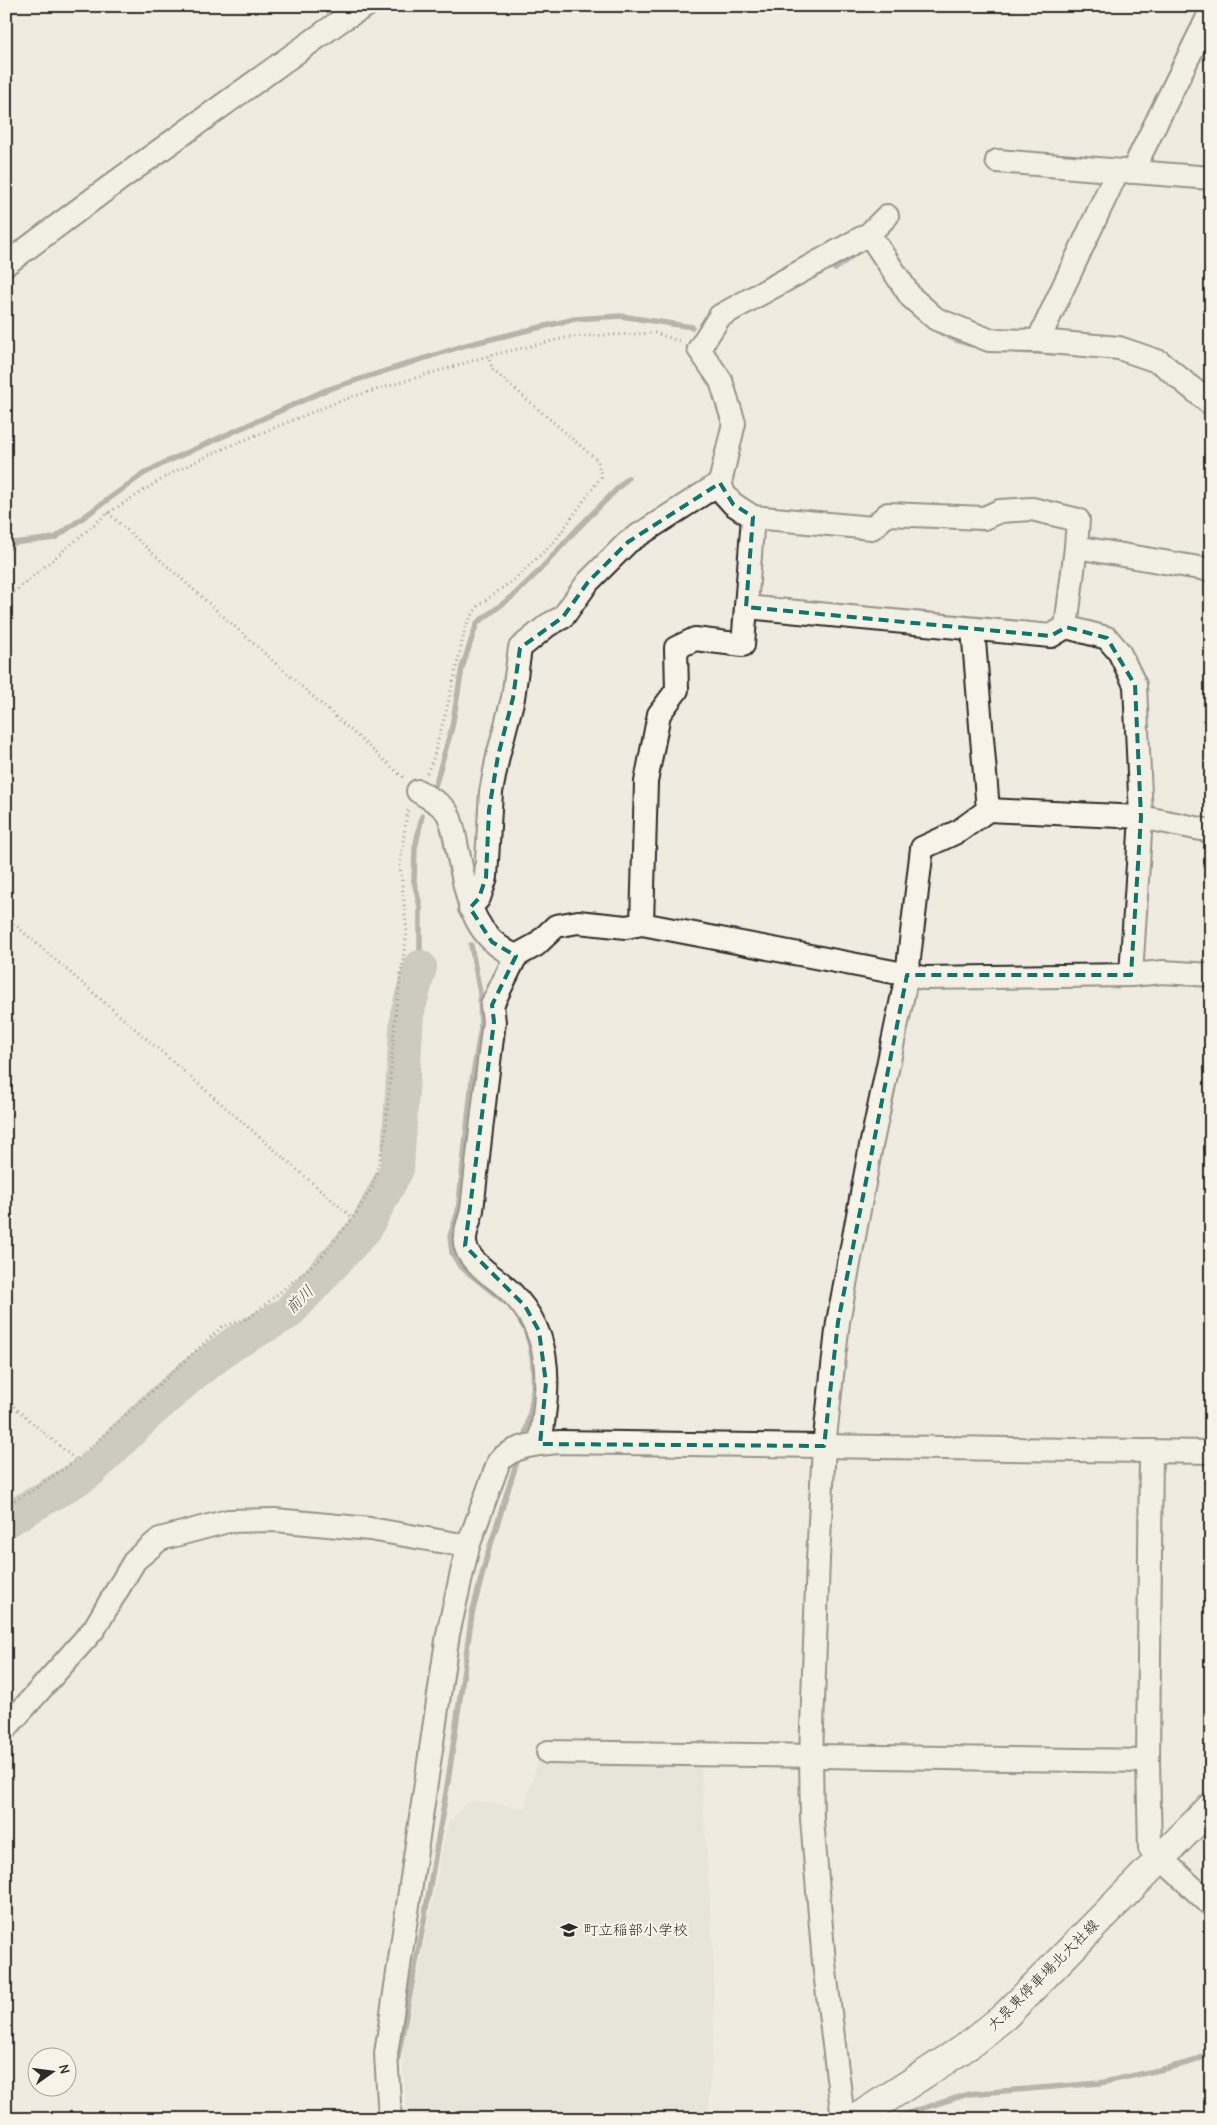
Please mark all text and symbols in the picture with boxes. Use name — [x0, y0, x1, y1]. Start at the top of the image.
water label: 前川 — [282, 1282, 317, 1317]
street label: 大泉東停車場北大社線 — [984, 1916, 1102, 2034]
school or university icon: 町立稲部小学校 — [559, 1920, 579, 1940]
place label: 町立稲部小学校 — [583, 1921, 688, 1939]
north arrow — [28, 2048, 78, 2098]
text: N — [55, 2062, 73, 2075]

